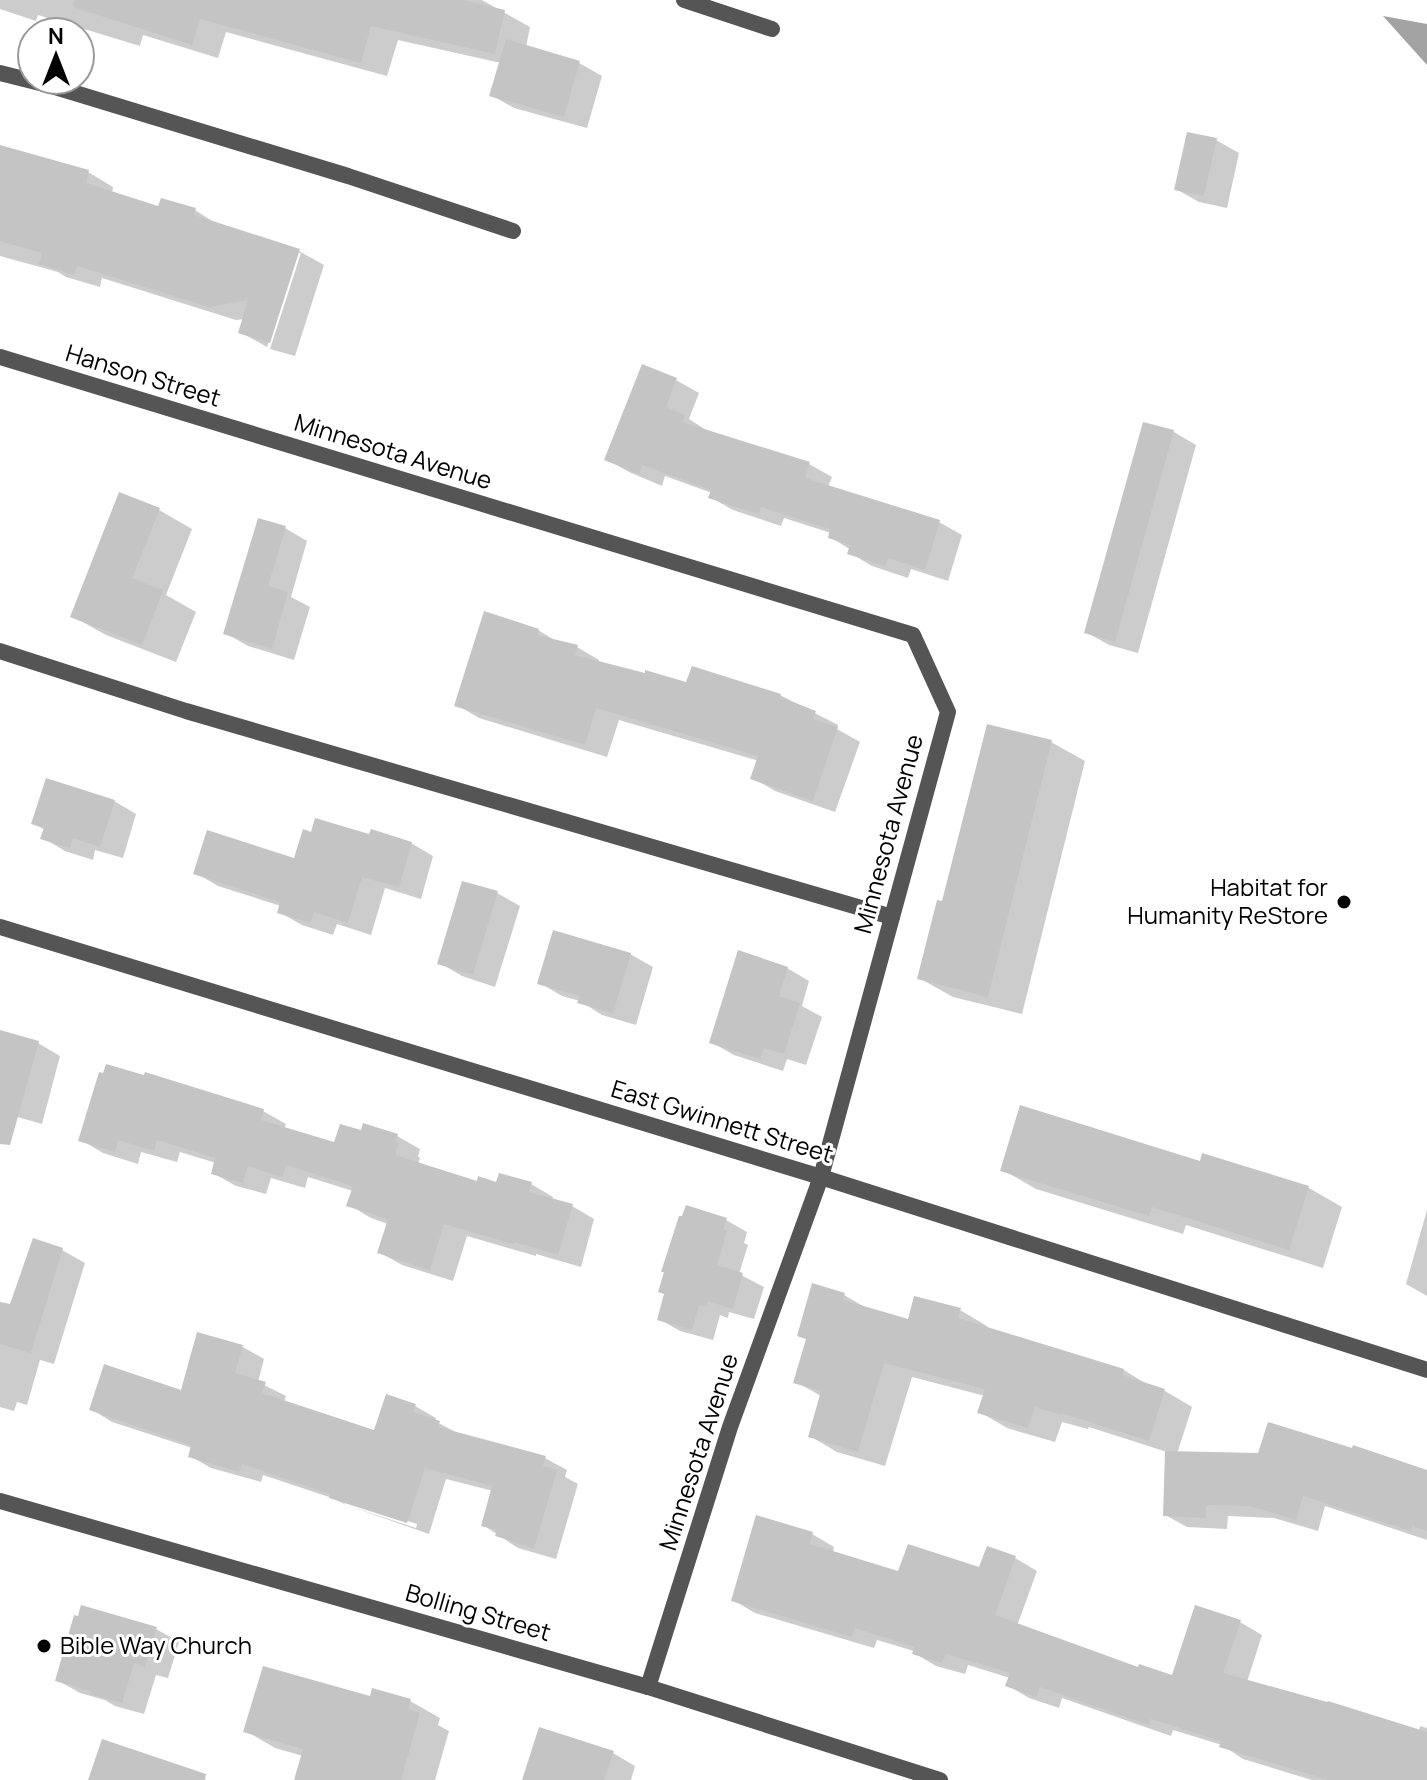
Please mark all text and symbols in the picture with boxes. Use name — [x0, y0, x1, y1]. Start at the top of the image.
north arrow — [16, 16, 96, 96]
text: N — [48, 21, 64, 51]
street label: Hanson Street — [62, 335, 225, 414]
street label: Minnesota Avenue — [291, 405, 496, 496]
street label: Minnesota Avenue — [845, 730, 930, 937]
place label: Habitat for Humanity ReStore — [1127, 870, 1328, 931]
marker: Habitat for Humanity ReStore — [1335, 893, 1353, 911]
street label: East Gwinnett Street — [607, 1071, 837, 1170]
street label: Minnesota Avenue — [650, 1349, 745, 1554]
street label: Bolling Street — [402, 1575, 555, 1648]
place label: Bible Way Church — [60, 1628, 252, 1661]
marker: Bible Way Church — [35, 1637, 53, 1655]

